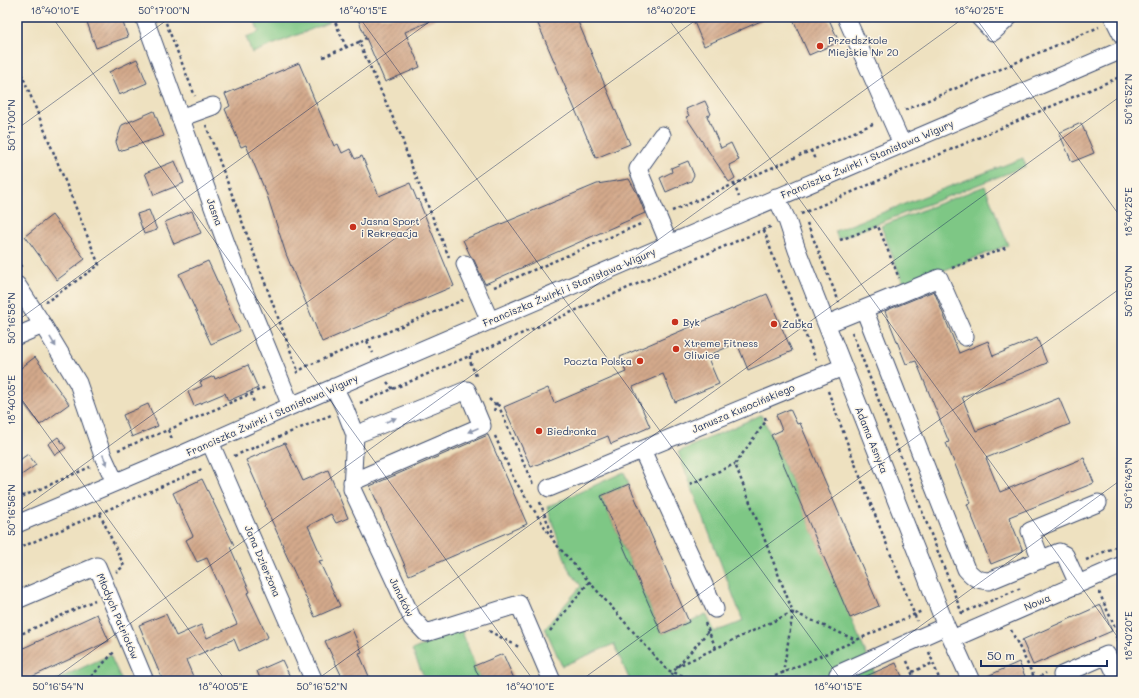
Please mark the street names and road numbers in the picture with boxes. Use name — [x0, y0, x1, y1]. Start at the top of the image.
street label: Franciszka Żwirki i Stanisława Wigury — [778, 116, 956, 202]
street label: Jasna — [204, 196, 226, 228]
street label: Franciszka Żwirki i Stanisława Wigury — [480, 244, 658, 330]
street label: Franciszka Żwirki i Stanisława Wigury — [184, 371, 360, 459]
street label: Janusza Kusocińskiego — [689, 380, 797, 436]
street label: Adama Asnyka — [852, 404, 892, 476]
street label: Jana Dzierżona — [242, 523, 284, 599]
street label: Młodych Patriotów — [94, 571, 143, 661]
street label: Junaków — [387, 575, 418, 619]
street label: Nowa — [1022, 590, 1052, 614]

